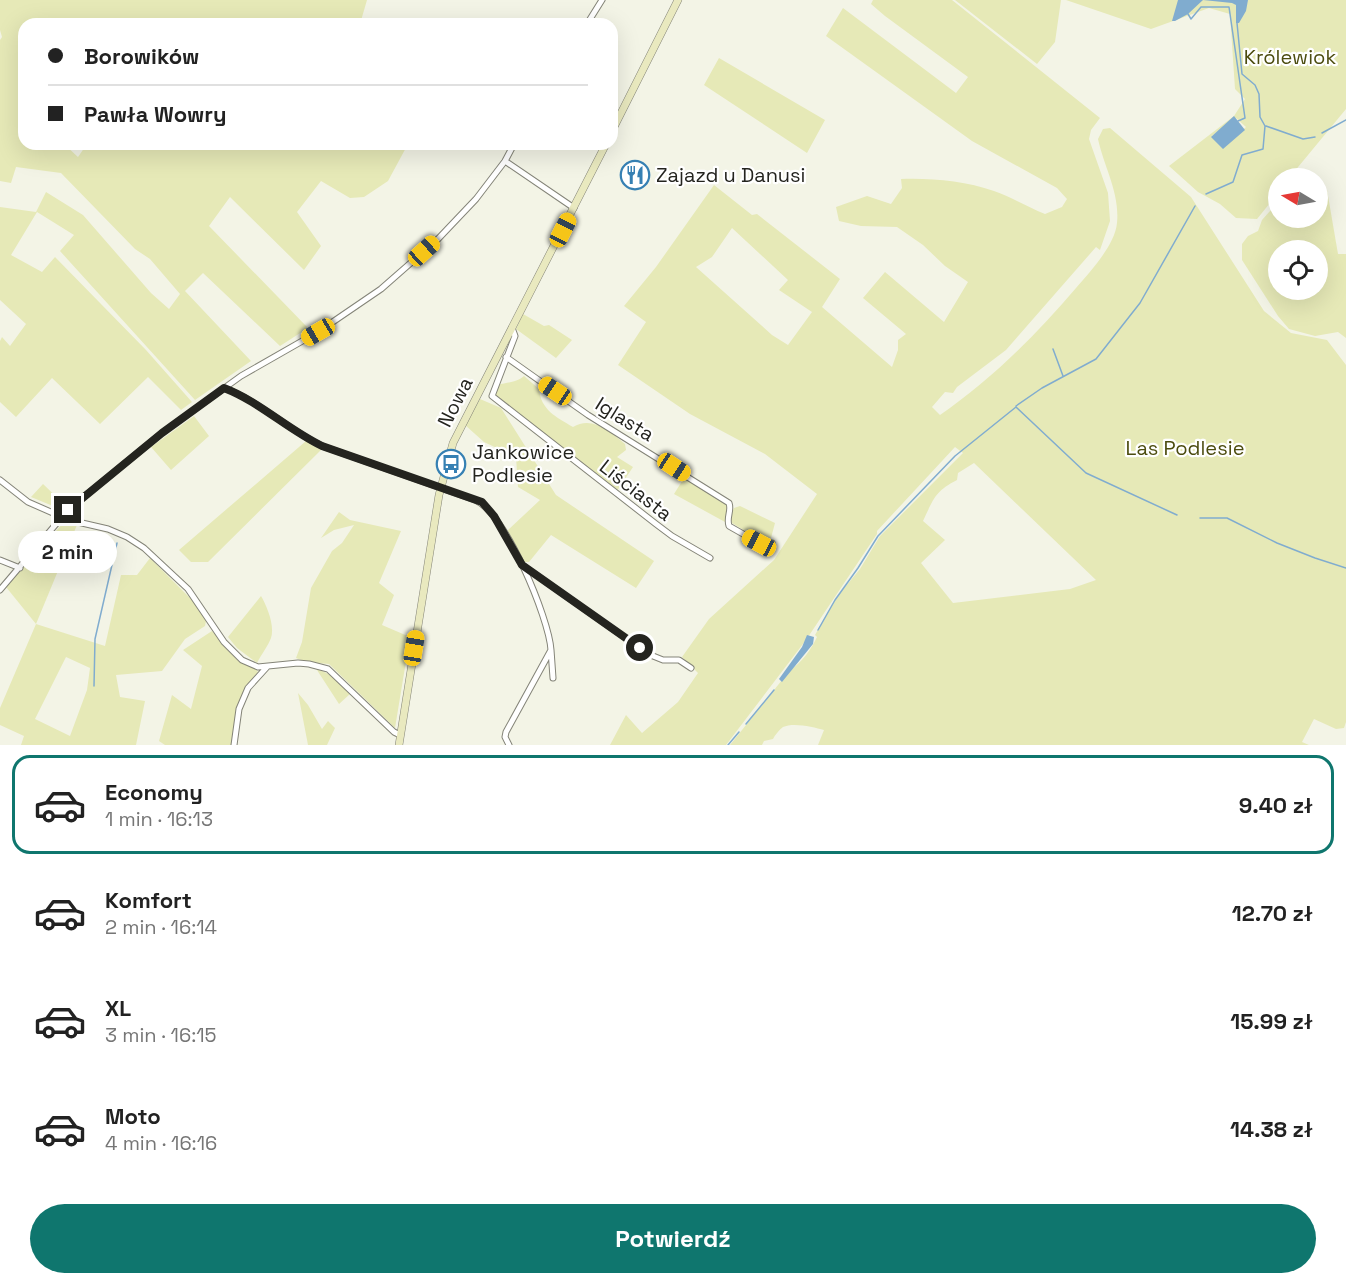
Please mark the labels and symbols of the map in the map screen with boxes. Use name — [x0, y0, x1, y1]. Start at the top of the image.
park label: Królewiok — [1244, 44, 1336, 70]
restaurant icon: Zajazd u Danusi — [619, 159, 651, 191]
place label: Zajazd u Danusi — [656, 162, 805, 188]
north arrow — [1268, 168, 1328, 228]
car — [547, 210, 579, 250]
car — [405, 232, 443, 270]
car — [298, 315, 338, 349]
street label: Nowa — [431, 373, 479, 431]
car — [535, 373, 575, 409]
street label: Iglasta — [591, 391, 659, 447]
park label: Las Podlesie — [1126, 435, 1244, 461]
place label: Jankowice Podlesie — [472, 439, 574, 488]
bus stop icon: Jankowice Podlesie — [435, 448, 467, 480]
car — [654, 450, 694, 484]
street label: Liściasta — [594, 453, 678, 527]
route end — [54, 496, 81, 523]
car — [739, 527, 779, 559]
callout: 2 min — [19, 531, 118, 573]
car — [402, 629, 426, 667]
route start — [626, 634, 653, 661]

